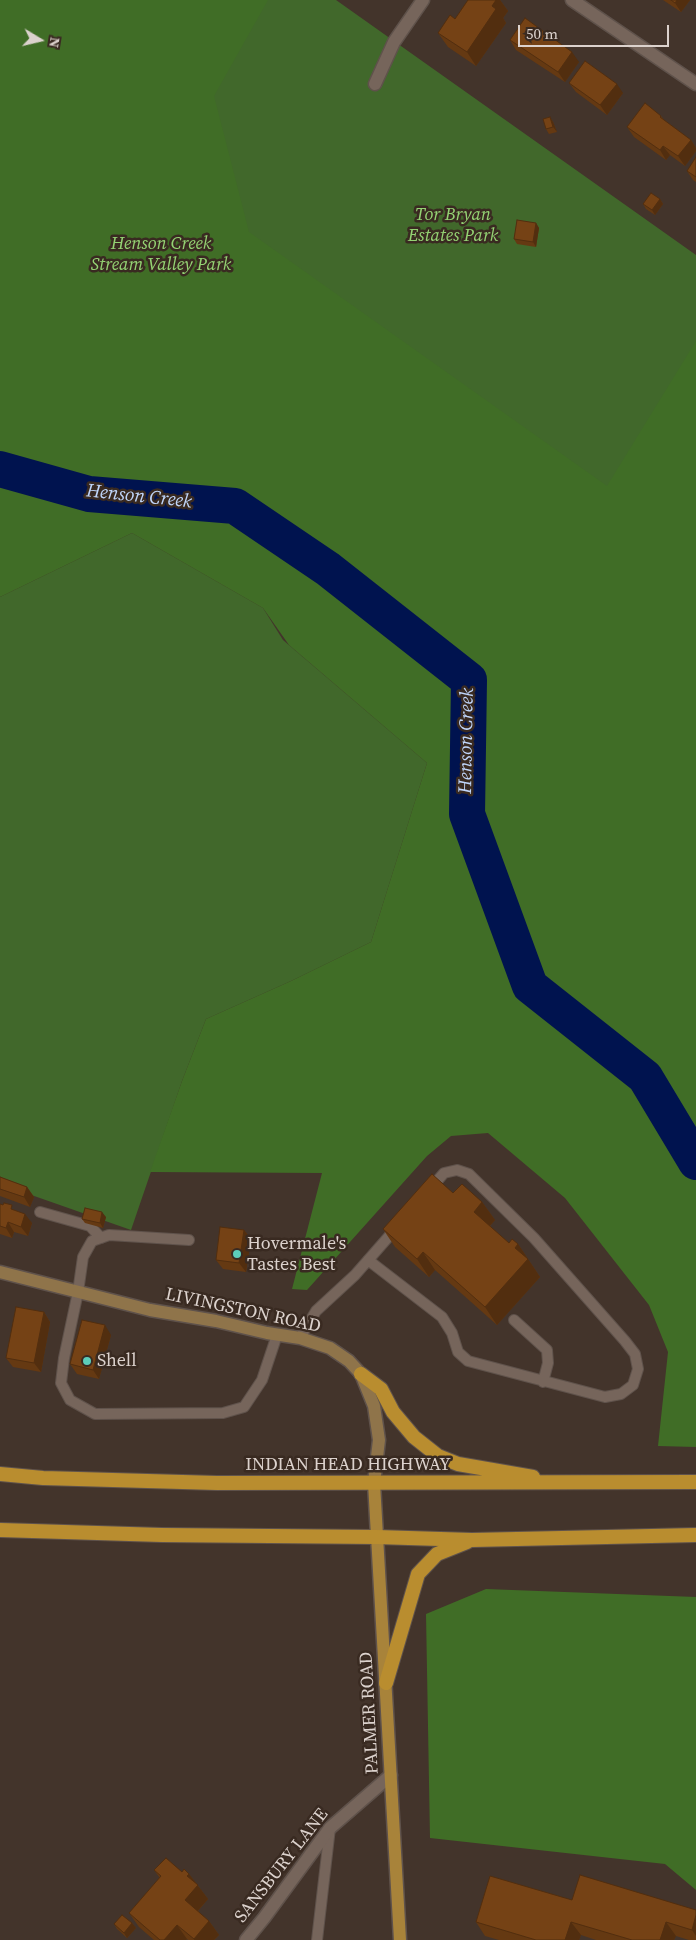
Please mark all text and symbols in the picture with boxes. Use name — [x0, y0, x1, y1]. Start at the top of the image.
north arrow — [15, 15, 65, 65]
scale bar — [521, 15, 672, 47]
text: 50 m — [526, 23, 558, 44]
text: N — [44, 36, 65, 49]
park label: Tor Bryan Estates Park — [408, 204, 498, 246]
park label: Henson Creek Stream Valley Park — [91, 233, 231, 276]
water label: Henson Creek — [85, 480, 193, 514]
water label: Henson Creek — [455, 688, 479, 794]
place label: Hovermale's Tastes Best — [247, 1233, 346, 1276]
marker: Hovermale's Tastes Best — [231, 1248, 243, 1260]
street label: LIVINGSTON ROAD — [163, 1284, 323, 1338]
place label: Shell — [97, 1350, 137, 1372]
marker: Shell — [81, 1355, 93, 1367]
street label: INDIAN HEAD HIGHWAY — [245, 1454, 451, 1476]
street label: PALMER ROAD — [356, 1651, 384, 1775]
street label: SANSBURY LANE — [231, 1805, 333, 1927]

